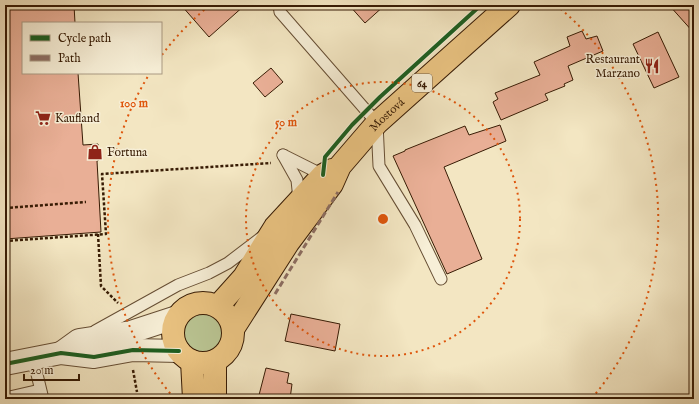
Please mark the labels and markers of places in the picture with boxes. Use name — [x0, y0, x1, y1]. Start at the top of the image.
place label: Restaurant Marzano — [586, 52, 641, 81]
restaurant icon: Restaurant Marzano — [643, 57, 661, 75]
supermarket icon: Kaufland — [34, 109, 52, 127]
place label: Kaufland — [55, 111, 100, 126]
shop icon: Fortuna — [86, 143, 104, 161]
place label: Fortuna — [107, 145, 148, 160]
centre of rings — [376, 212, 390, 226]

